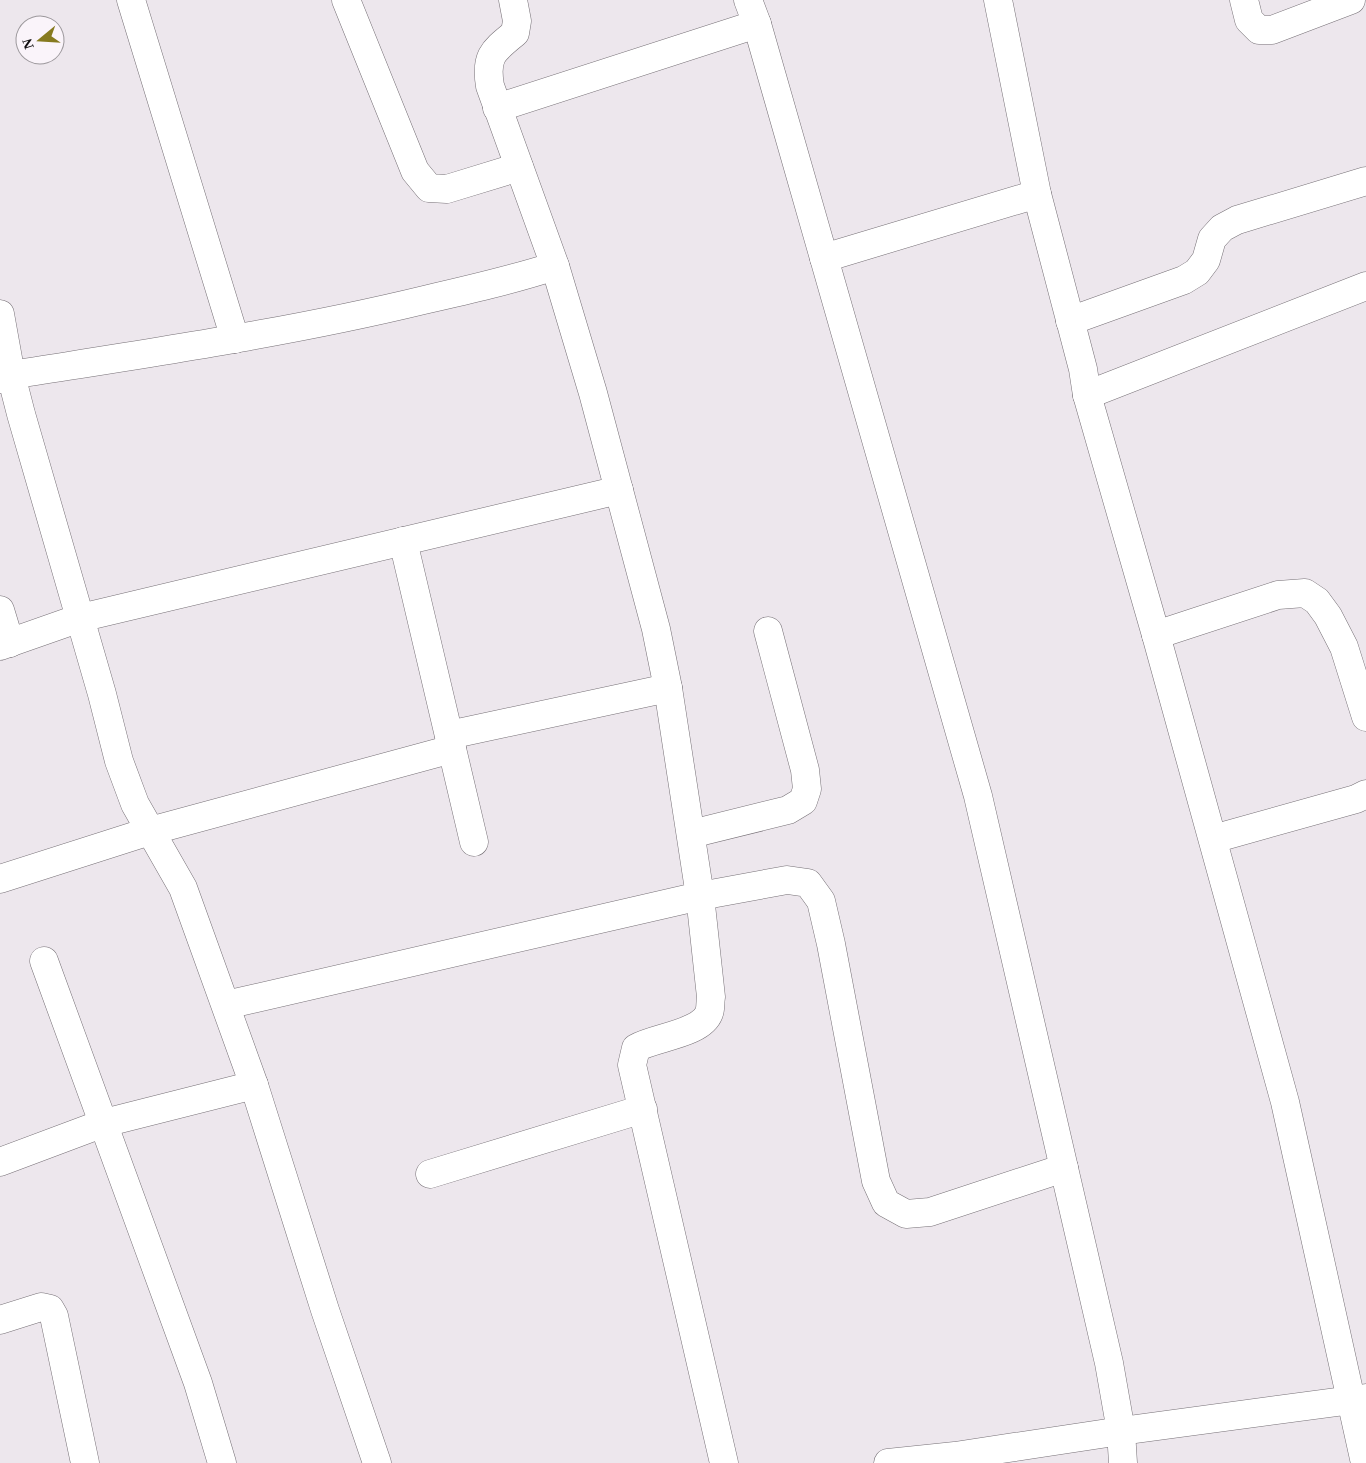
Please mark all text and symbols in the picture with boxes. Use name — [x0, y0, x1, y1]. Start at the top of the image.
north arrow — [15, 15, 65, 65]
text: N — [19, 37, 37, 51]

